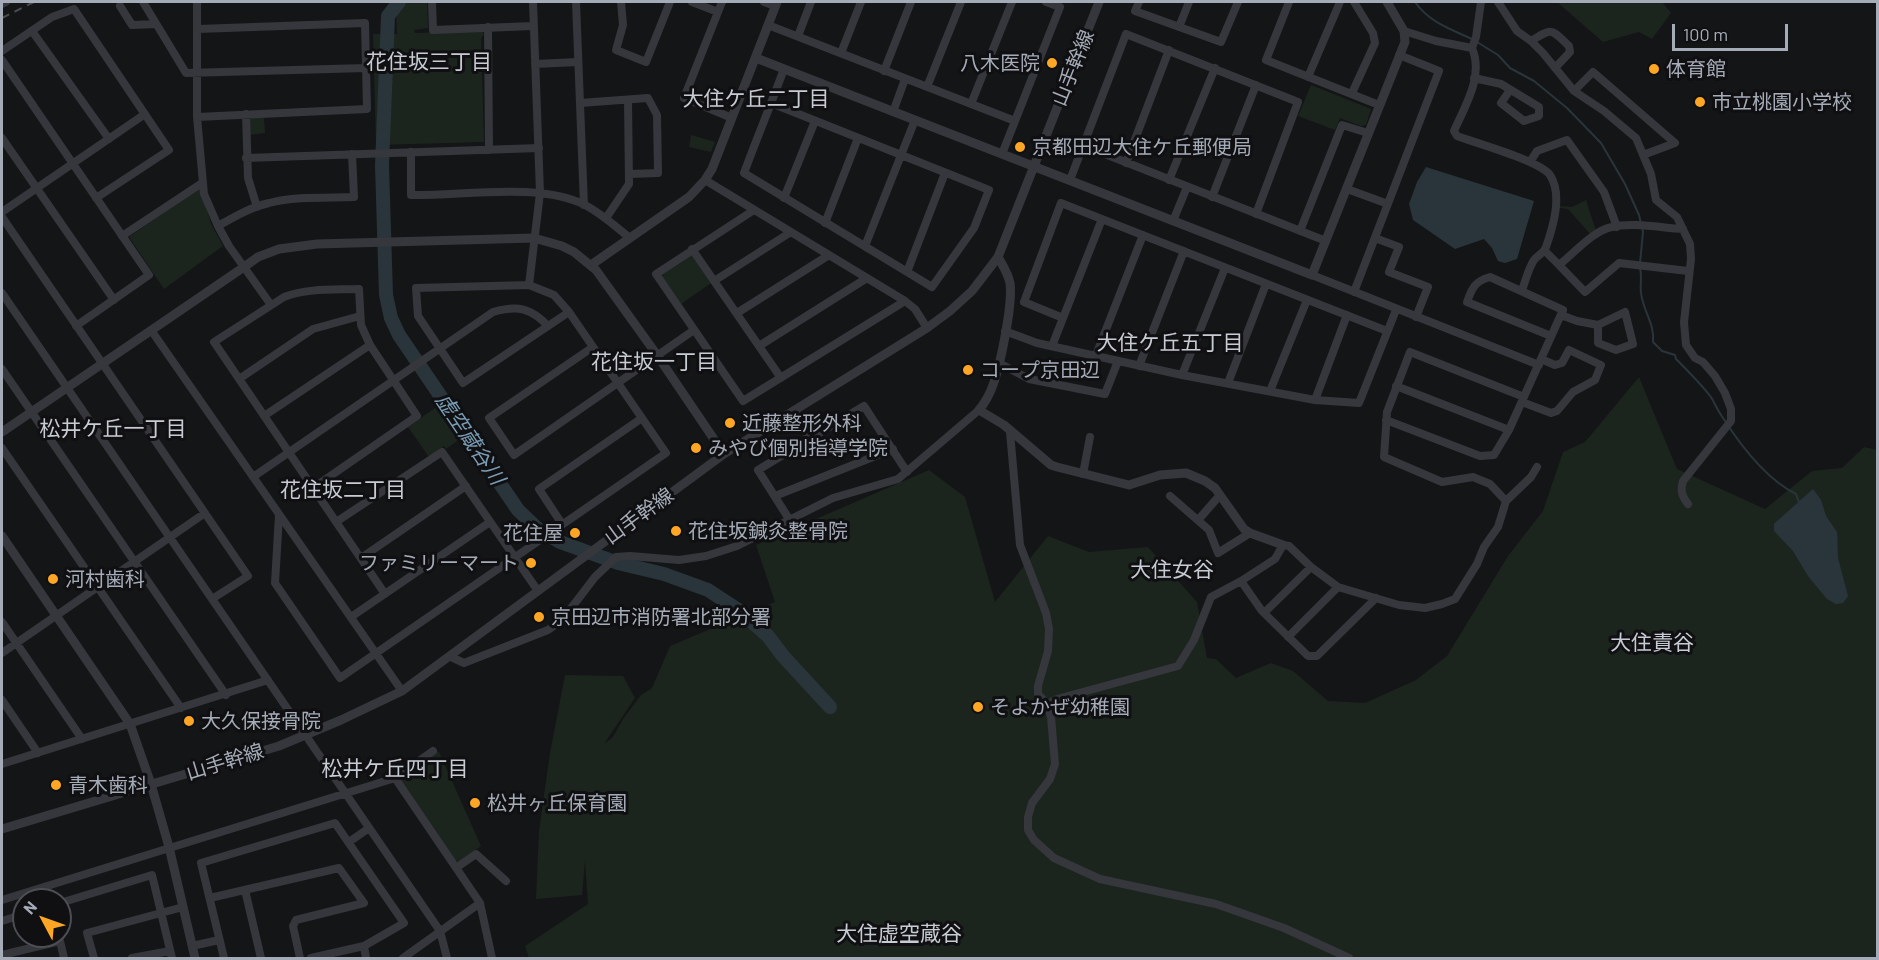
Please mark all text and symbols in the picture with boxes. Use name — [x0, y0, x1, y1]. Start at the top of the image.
scale bar — [1675, 12, 1790, 50]
text: 100 m — [1683, 23, 1728, 45]
street label: 山手幹線 — [1047, 26, 1099, 110]
district label: 花住坂三丁目 — [366, 49, 492, 75]
place label: 八木医院 — [960, 51, 1040, 75]
marker: 八木医院 — [1045, 56, 1059, 70]
place label: 体育館 — [1666, 57, 1726, 81]
marker: 体育館 — [1647, 62, 1661, 76]
district label: 大住ケ丘二丁目 — [683, 86, 829, 112]
place label: 市立桃園小学校 — [1712, 90, 1852, 114]
marker: 市立桃園小学校 — [1693, 95, 1707, 109]
place label: 京都田辺大住ケ丘郵便局 — [1032, 135, 1252, 159]
marker: 京都田辺大住ケ丘郵便局 — [1013, 140, 1027, 154]
district label: 大住ケ丘五丁目 — [1097, 330, 1243, 356]
district label: 花住坂一丁目 — [591, 349, 717, 375]
place label: コープ京田辺 — [980, 358, 1100, 382]
marker: コープ京田辺 — [961, 363, 975, 377]
water label: 虚空蔵谷川 — [430, 388, 510, 490]
place label: 近藤整形外科 — [742, 411, 862, 435]
district label: 松井ケ丘一丁目 — [40, 416, 186, 442]
marker: 近藤整形外科 — [723, 416, 737, 430]
place label: みやび個別指導学院 — [708, 436, 888, 460]
marker: みやび個別指導学院 — [689, 441, 703, 455]
district label: 花住坂二丁目 — [280, 477, 406, 503]
street label: 山手幹線 — [600, 483, 678, 549]
place label: 花住坂鍼灸整骨院 — [688, 519, 848, 543]
place label: 花住屋 — [503, 521, 563, 545]
marker: 花住坂鍼灸整骨院 — [669, 524, 683, 538]
marker: 花住屋 — [568, 526, 582, 540]
place label: ファミリーマート — [359, 551, 519, 575]
marker: ファミリーマート — [524, 556, 538, 570]
district label: 大住女谷 — [1130, 557, 1214, 583]
place label: 河村歯科 — [65, 567, 145, 591]
marker: 河村歯科 — [46, 572, 60, 586]
place label: 京田辺市消防署北部分署 — [551, 605, 771, 629]
marker: 京田辺市消防署北部分署 — [532, 610, 546, 624]
district label: 大住責谷 — [1610, 630, 1694, 656]
place label: そよかぜ幼稚園 — [990, 695, 1130, 719]
marker: そよかぜ幼稚園 — [971, 700, 985, 714]
place label: 大久保接骨院 — [201, 709, 321, 733]
marker: 大久保接骨院 — [182, 714, 196, 728]
street label: 山手幹線 — [183, 739, 267, 785]
district label: 松井ケ丘四丁目 — [322, 756, 468, 782]
place label: 青木歯科 — [68, 773, 148, 797]
marker: 青木歯科 — [49, 778, 63, 792]
place label: 松井ヶ丘保育園 — [487, 791, 627, 815]
marker: 松井ヶ丘保育園 — [468, 796, 482, 810]
north arrow — [12, 888, 72, 948]
text: N — [19, 897, 40, 917]
district label: 大住虚空蔵谷 — [836, 921, 962, 947]

